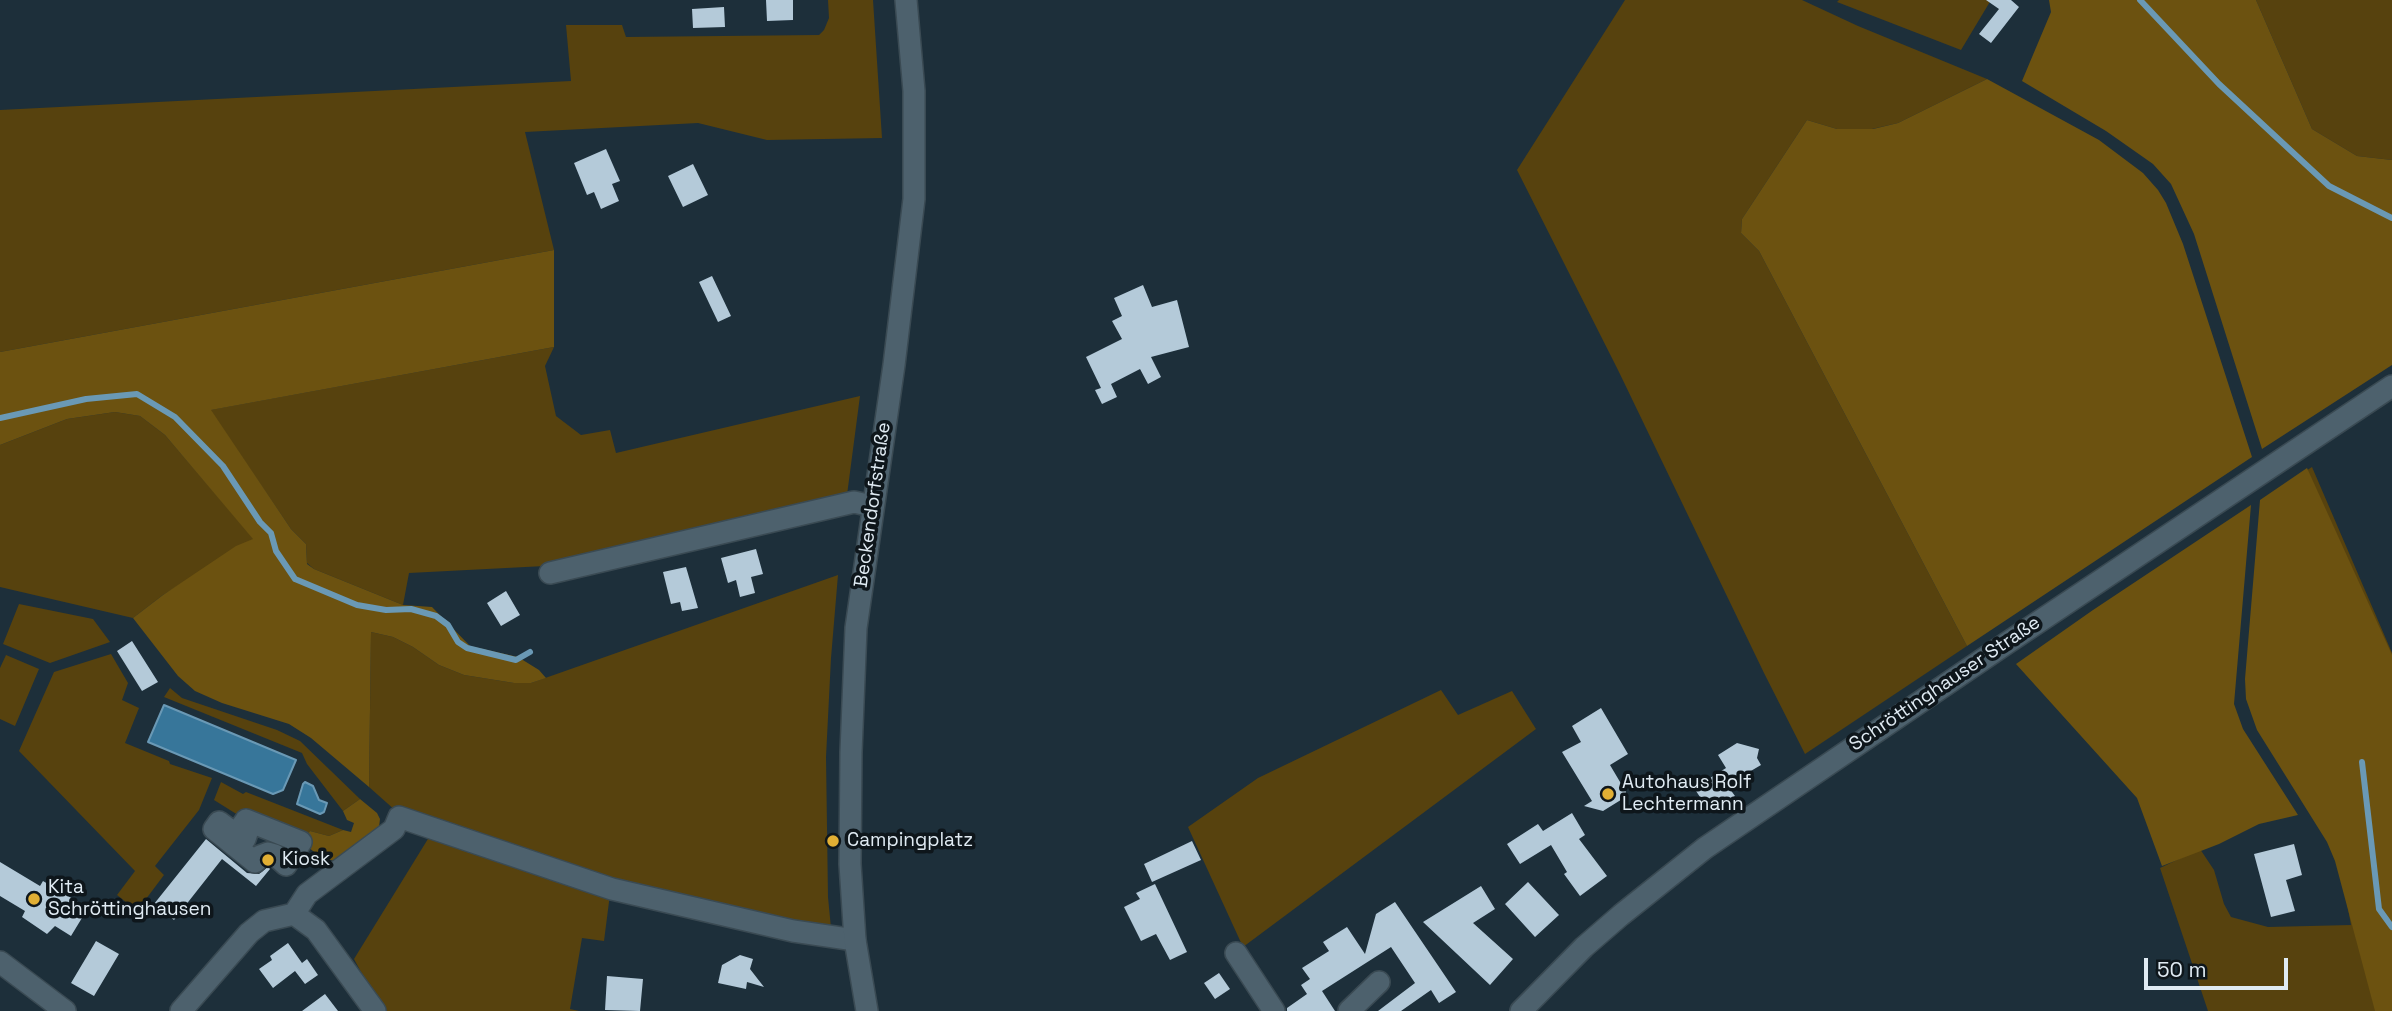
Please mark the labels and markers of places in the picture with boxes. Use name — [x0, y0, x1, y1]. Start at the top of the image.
place label: Autohaus Rolf Lechtermann — [1622, 772, 1751, 816]
marker: Autohaus Rolf Lechtermann — [1600, 786, 1616, 802]
place label: Campingplatz — [847, 830, 973, 852]
marker: Campingplatz — [825, 833, 841, 849]
place label: Kiosk — [282, 849, 330, 871]
marker: Kiosk — [260, 852, 276, 868]
place label: Kita Schröttinghausen — [48, 877, 211, 921]
marker: Kita Schröttinghausen — [26, 891, 42, 907]

